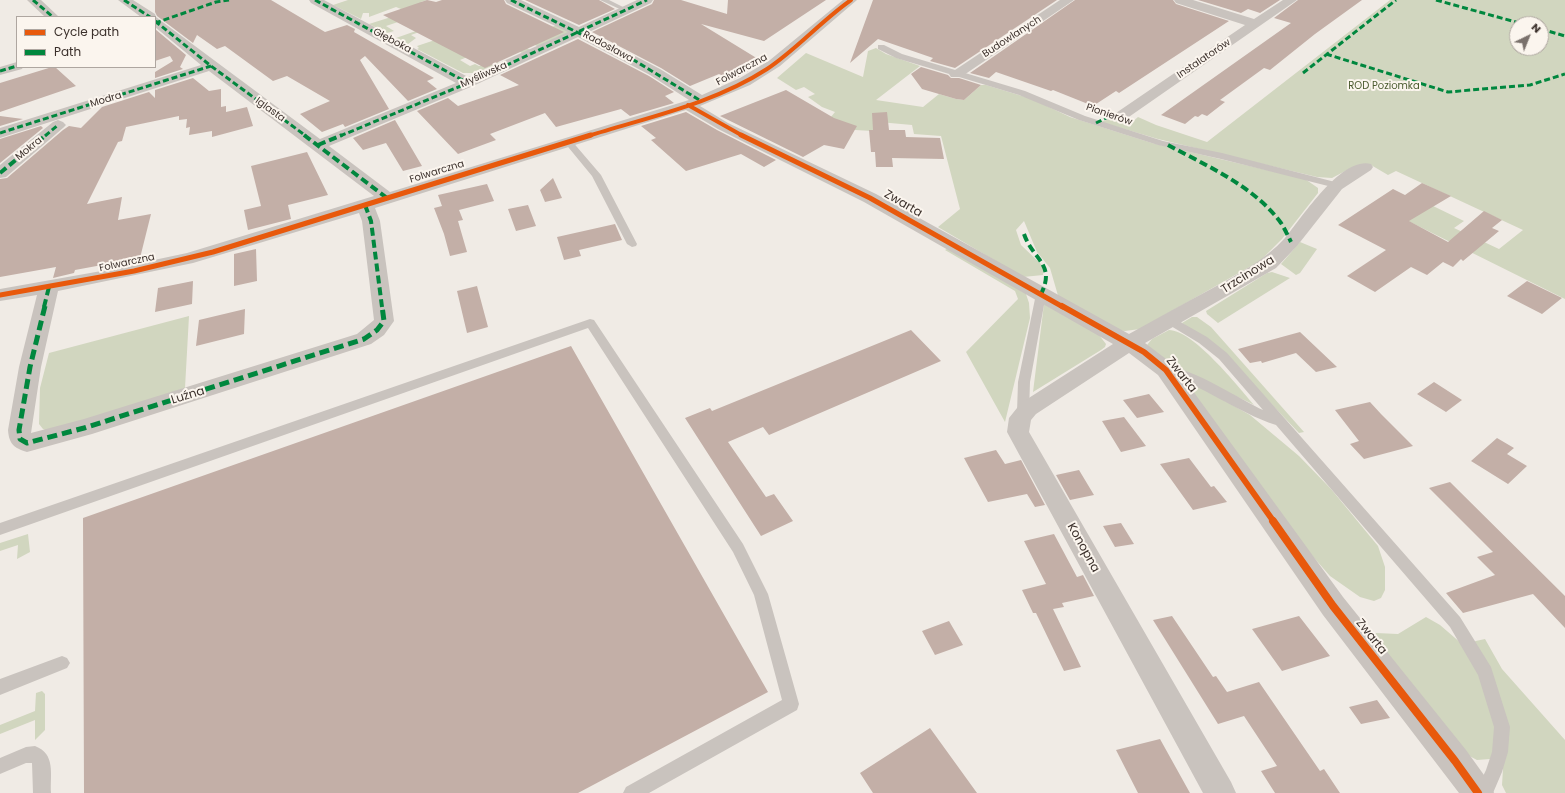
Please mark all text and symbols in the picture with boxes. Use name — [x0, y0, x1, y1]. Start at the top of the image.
street label: Budowlanych — [980, 14, 1044, 60]
legend — [16, 16, 156, 68]
north arrow — [1509, 16, 1549, 56]
text: N — [1528, 19, 1545, 37]
text: Cycle path — [54, 23, 119, 40]
street label: Głęboka — [371, 26, 413, 56]
street label: Radosława — [581, 29, 635, 65]
street label: Instalatorów — [1175, 37, 1233, 81]
text: Path — [54, 43, 81, 60]
street label: Folwarczna — [714, 51, 770, 89]
street label: Myśliwska — [459, 59, 509, 91]
park label: ROD Poziomka — [1348, 80, 1420, 92]
street label: Modra — [89, 90, 123, 110]
street label: Iglasta — [253, 95, 287, 125]
street label: Pionierów — [1084, 102, 1134, 128]
street label: Mokra — [13, 135, 45, 163]
street label: Folwarczna — [408, 158, 466, 186]
street label: Zwarta — [881, 187, 925, 221]
street label: Folwarczna — [98, 251, 156, 275]
street label: Trzcinowa — [1219, 253, 1277, 297]
street label: Zwarta — [1163, 354, 1199, 396]
street label: Luźna — [170, 384, 206, 408]
street label: Konopna — [1064, 521, 1102, 575]
street label: Zwarta — [1352, 616, 1390, 658]

